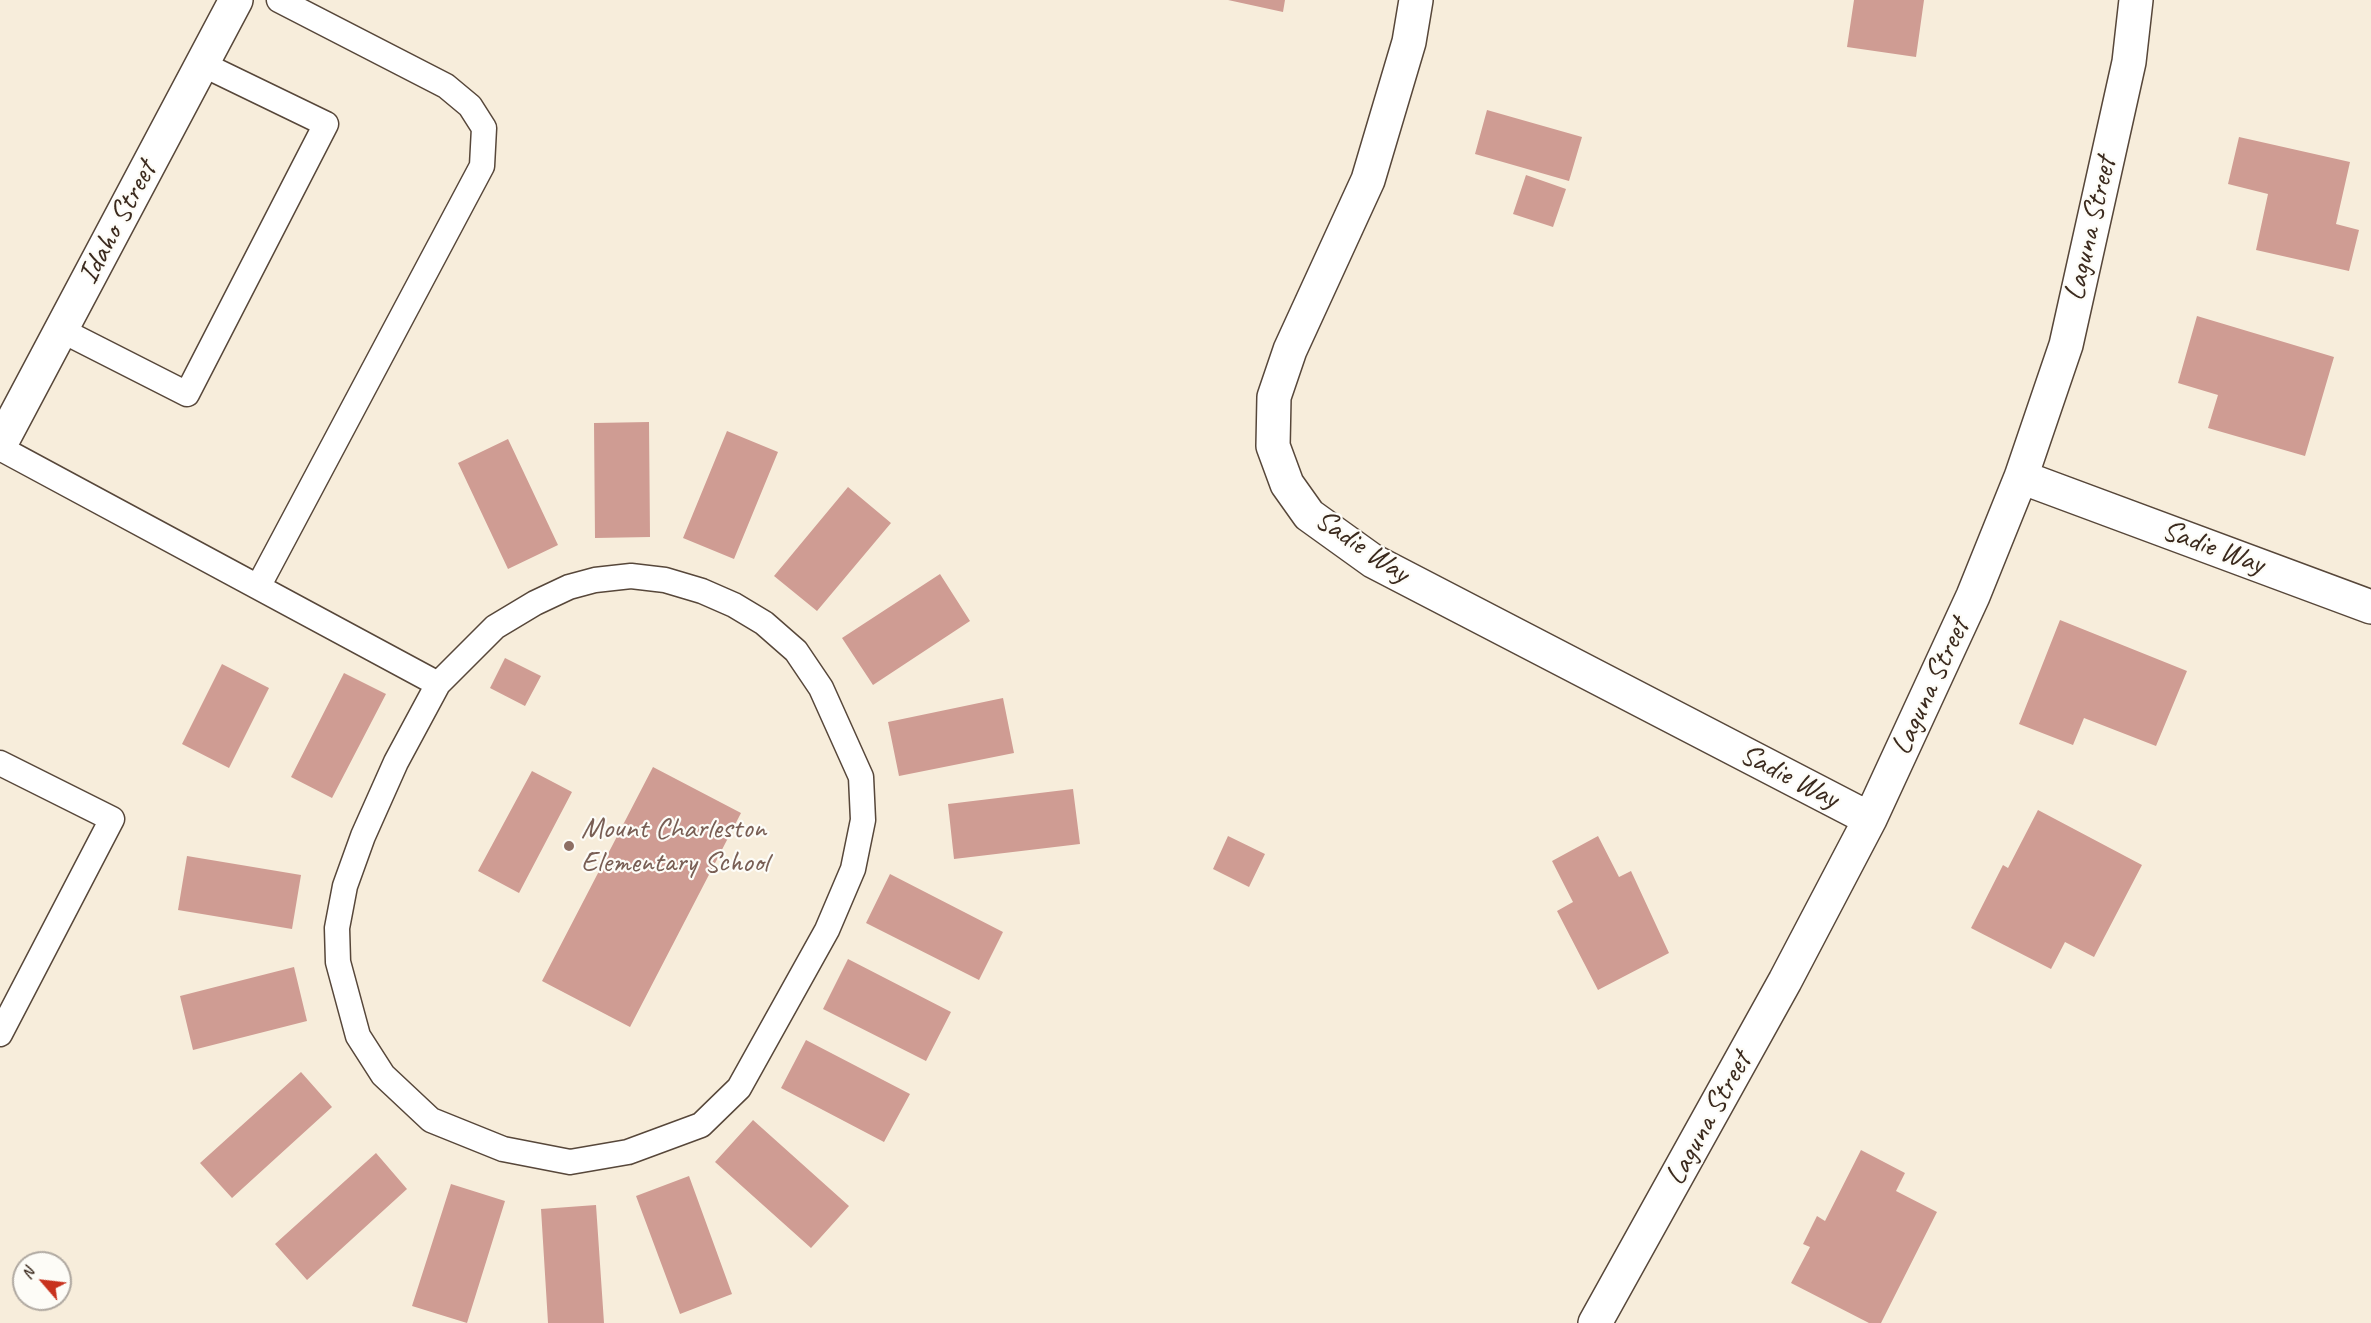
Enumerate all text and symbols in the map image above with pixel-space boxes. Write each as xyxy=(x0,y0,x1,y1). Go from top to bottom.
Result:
street label: Laguna Street xyxy=(2057,154,2125,304)
street label: Idaho Street xyxy=(71,156,165,290)
street label: Sadie Way xyxy=(1308,502,1416,592)
street label: Sadie Way xyxy=(2157,513,2269,583)
street label: Laguna Street xyxy=(1884,613,1978,761)
street label: Sadie Way xyxy=(1734,737,1844,817)
place label: Mount Charleston Elementary School xyxy=(581,811,768,882)
marker: Mount Charleston Elementary School xyxy=(562,839,576,853)
street label: Laguna Street xyxy=(1658,1046,1760,1192)
north arrow xyxy=(12,1251,72,1311)
text: N xyxy=(17,1264,39,1283)

